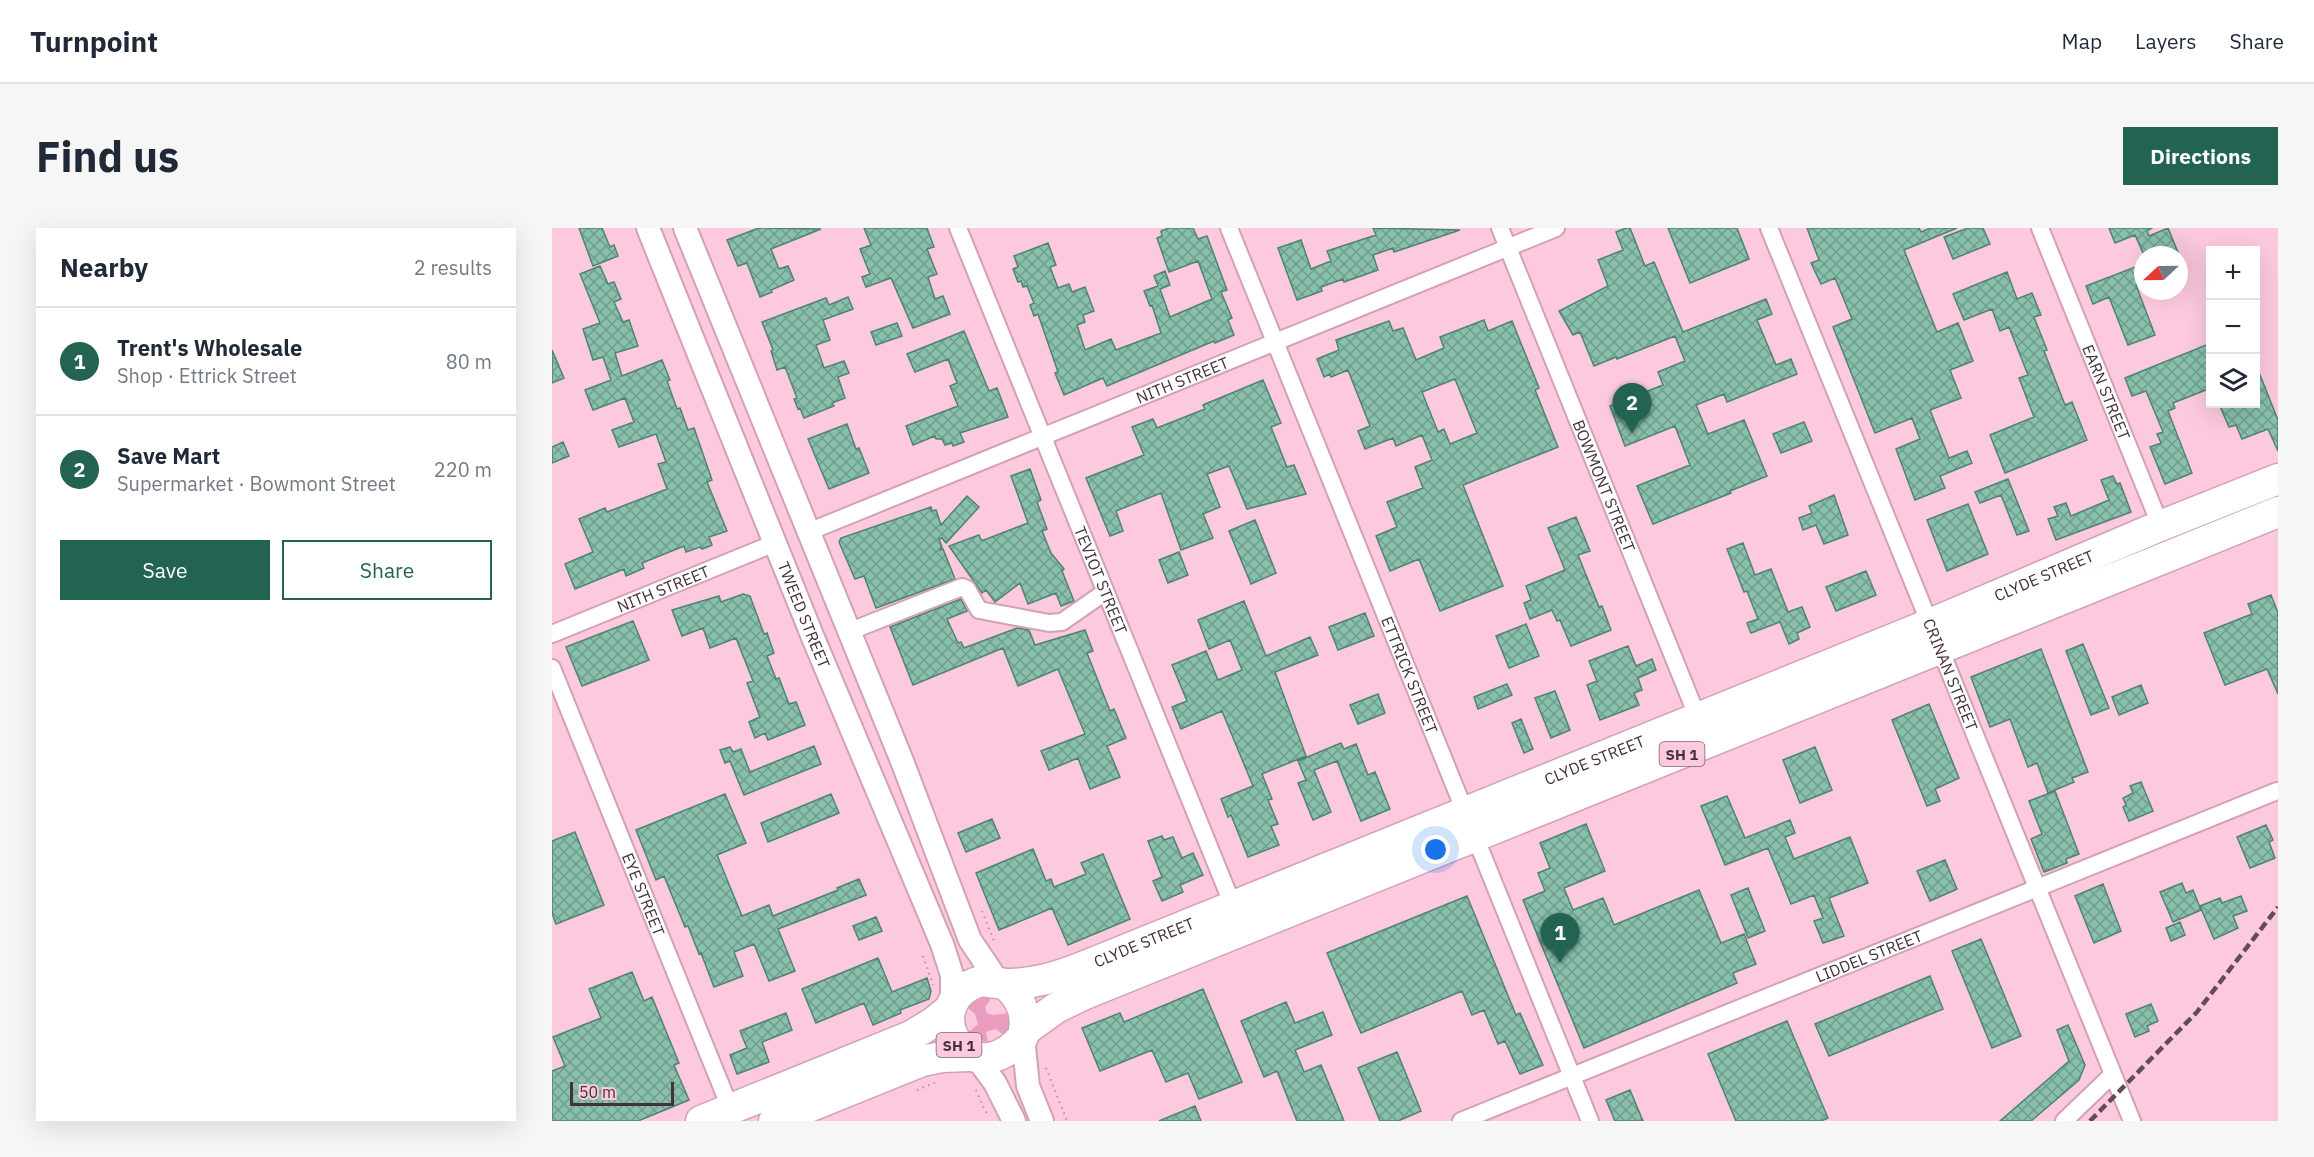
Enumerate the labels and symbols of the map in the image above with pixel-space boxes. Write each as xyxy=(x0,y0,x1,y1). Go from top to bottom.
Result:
north arrow xyxy=(2134,246,2188,300)
street label: EARN STREET xyxy=(2078,341,2135,443)
street label: NITH STREET xyxy=(1133,352,1232,408)
pin: 2 xyxy=(1612,384,1652,433)
street label: BOWMONT STREET xyxy=(1568,417,1640,555)
street label: TEVIOT STREET xyxy=(1070,523,1132,637)
street label: CLYDE STREET xyxy=(1991,545,2097,606)
street label: TWEED STREET xyxy=(773,559,835,671)
street label: NITH STREET xyxy=(614,561,712,616)
street label: ETTRICK STREET xyxy=(1377,613,1442,736)
street label: CRINAN STREET xyxy=(1919,615,1982,734)
street label: CLYDE STREET xyxy=(1541,731,1647,789)
road number: SH 1 xyxy=(1660,742,1704,766)
your location xyxy=(1421,835,1450,864)
street label: EYE STREET xyxy=(618,850,669,939)
street label: CLYDE STREET xyxy=(1091,913,1197,971)
pin: 1 xyxy=(1540,914,1580,963)
street label: LIDDEL STREET xyxy=(1813,926,1925,987)
road number: SH 1 xyxy=(936,1033,982,1057)
scale bar xyxy=(570,1079,674,1106)

